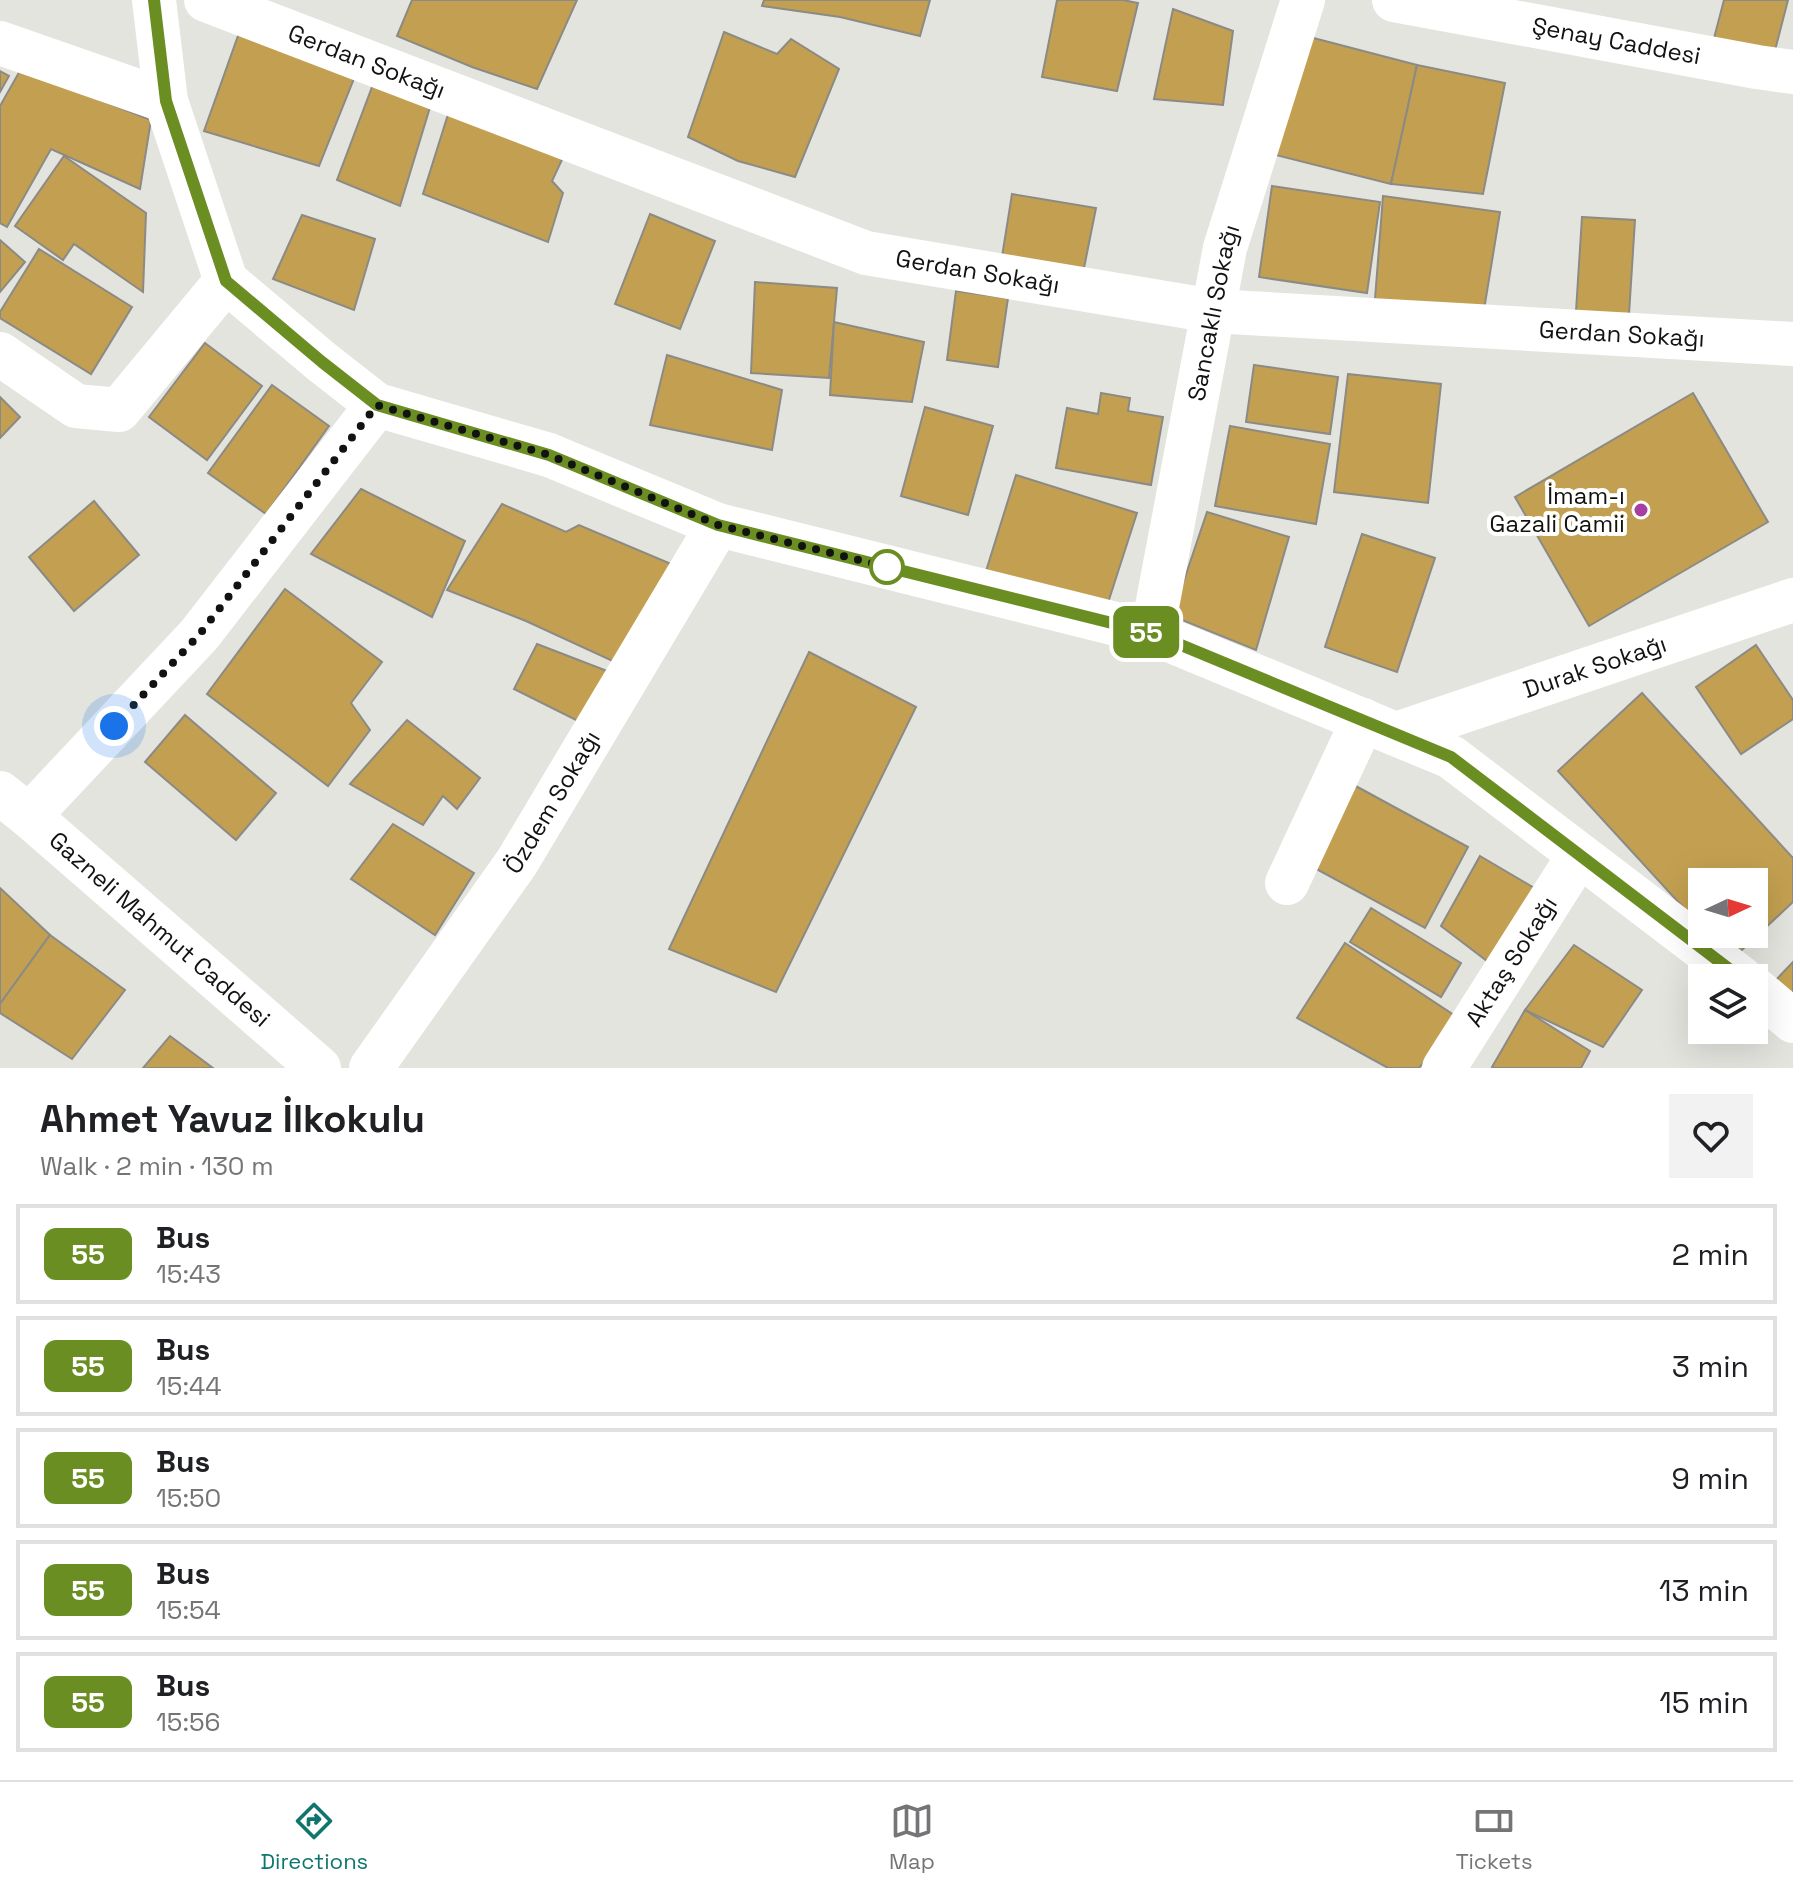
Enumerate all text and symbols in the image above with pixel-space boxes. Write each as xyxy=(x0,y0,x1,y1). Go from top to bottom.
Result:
street label: Şenay Caddesi xyxy=(1530,10,1703,71)
street label: Gerdan Sokağı xyxy=(284,17,450,105)
street label: Sancaklı Sokağı xyxy=(1180,221,1246,404)
street label: Gerdan Sokağı xyxy=(893,242,1062,300)
street label: Gerdan Sokağı xyxy=(1538,314,1705,354)
place label: İmam-ı Gazali Camii xyxy=(1490,480,1625,539)
marker: İmam-ı Gazali Camii xyxy=(1632,501,1650,519)
unlabelled marker xyxy=(870,550,904,584)
line badge: 55 xyxy=(1110,606,1182,658)
text: 55 xyxy=(1129,614,1163,650)
street label: Durak Sokağı xyxy=(1519,628,1670,705)
your location xyxy=(94,706,134,746)
street label: Özdem Sokağı xyxy=(497,725,607,880)
street label: Gazneli Mahmut Caddesi xyxy=(43,824,277,1034)
north arrow xyxy=(1688,868,1768,948)
map controls xyxy=(1688,868,1768,1044)
street label: Aktaş Sokağı xyxy=(1458,890,1564,1032)
button: layers xyxy=(1688,964,1768,1044)
button: heart xyxy=(1669,1094,1753,1178)
text: Ahmet Yavuz İlkokulu xyxy=(40,1095,425,1143)
text: Walk · 2 min · 130 m xyxy=(40,1149,274,1183)
text: Bus xyxy=(156,1218,210,1257)
text: 2 min xyxy=(1672,1235,1749,1274)
text: 55 xyxy=(71,1236,105,1272)
text: 15:43 xyxy=(156,1257,221,1291)
text: Bus xyxy=(156,1330,210,1369)
text: 3 min xyxy=(1672,1347,1749,1386)
text: 55 xyxy=(71,1348,105,1384)
text: 15:44 xyxy=(156,1369,222,1403)
text: Bus xyxy=(156,1442,210,1481)
text: 9 min xyxy=(1671,1459,1749,1498)
text: 55 xyxy=(71,1460,105,1496)
text: 15:50 xyxy=(156,1481,221,1515)
text: Bus xyxy=(156,1554,210,1593)
text: 13 min xyxy=(1659,1571,1749,1610)
text: 55 xyxy=(71,1572,105,1608)
text: 15:54 xyxy=(156,1593,221,1627)
text: Bus xyxy=(156,1666,210,1705)
text: 15 min xyxy=(1659,1683,1749,1722)
text: 55 xyxy=(71,1684,105,1720)
text: 15:56 xyxy=(156,1705,221,1739)
tab: Directions xyxy=(260,1799,368,1875)
tab: Map xyxy=(889,1799,935,1875)
tab: Tickets xyxy=(1456,1799,1533,1875)

